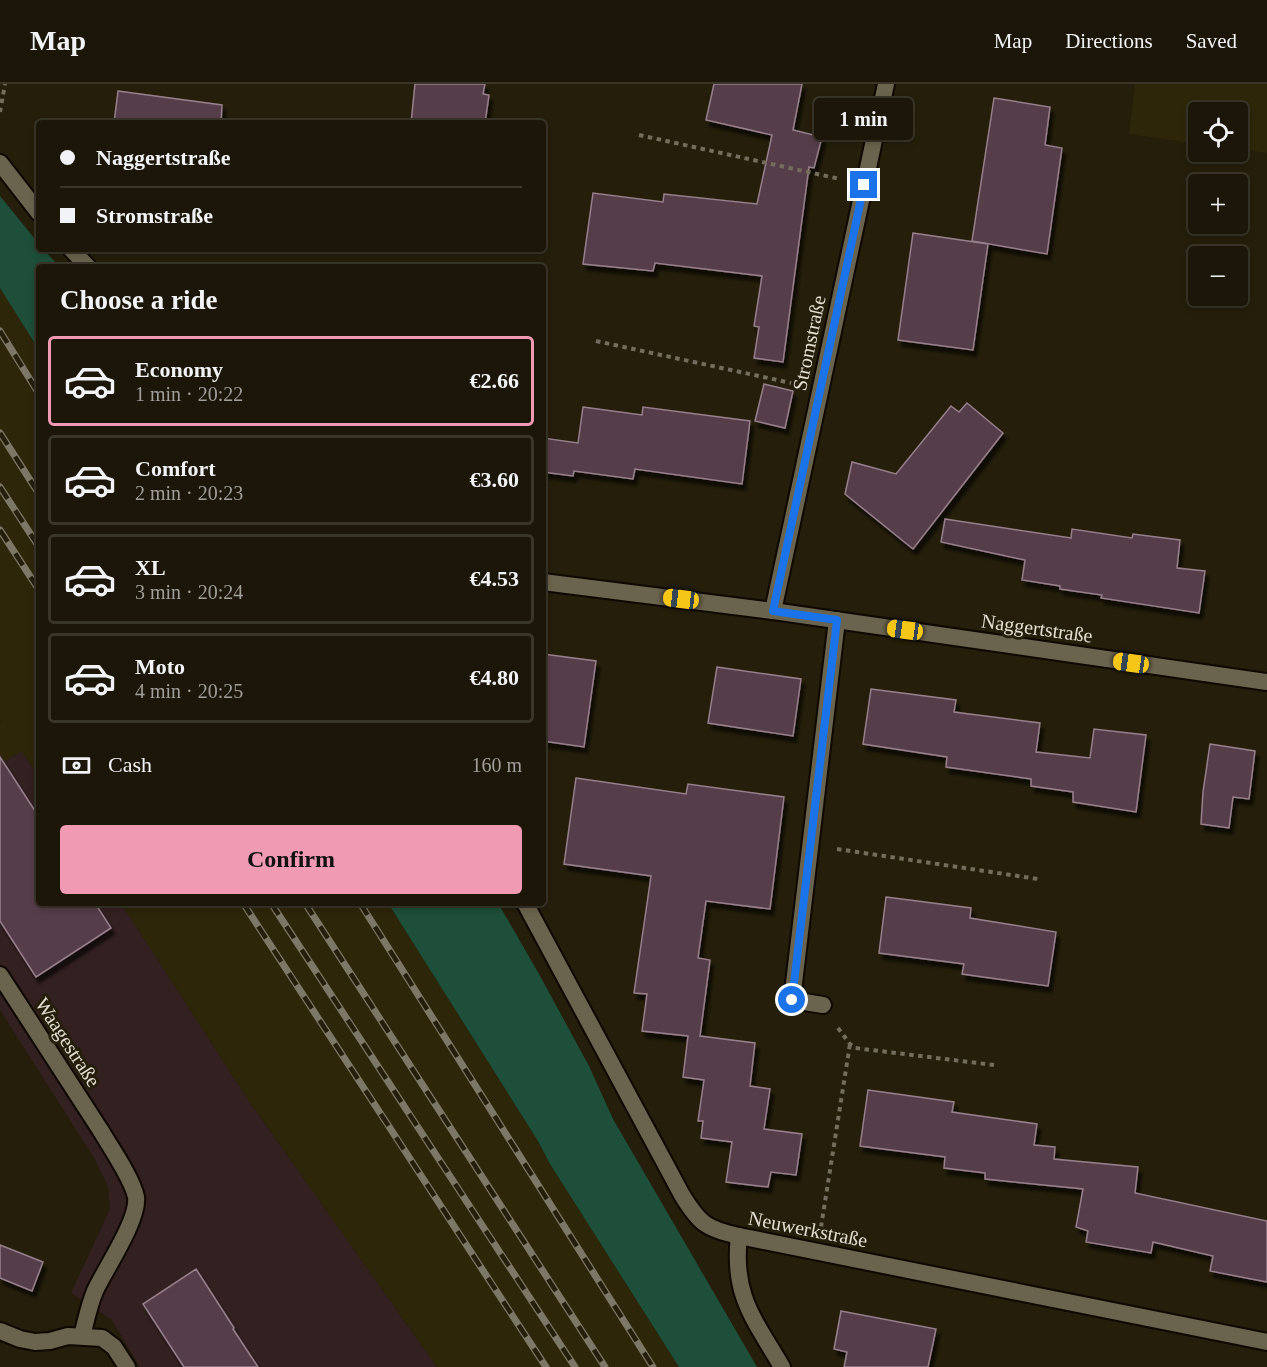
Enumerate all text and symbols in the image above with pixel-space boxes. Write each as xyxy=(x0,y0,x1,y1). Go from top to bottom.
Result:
text: Map xyxy=(30,25,86,56)
text: Map xyxy=(994,29,1032,53)
text: Directions xyxy=(1065,29,1153,53)
text: Saved xyxy=(1186,29,1237,53)
callout: 1 min xyxy=(814,98,914,140)
map controls xyxy=(1188,102,1248,306)
button: locate xyxy=(1188,102,1248,162)
text: 1 min xyxy=(839,108,888,130)
text: Naggertstraße xyxy=(96,145,230,170)
route end xyxy=(850,171,877,198)
button: + xyxy=(1188,174,1248,234)
text: Stromstraße xyxy=(96,203,213,228)
button: − xyxy=(1188,246,1248,306)
text: Choose a ride xyxy=(60,285,218,315)
street label: Stromstraße xyxy=(788,293,830,393)
icon: car xyxy=(63,354,117,408)
text: Economy xyxy=(135,357,223,382)
text: €2.66 xyxy=(470,368,519,393)
text: 1 min · 20:22 xyxy=(135,383,243,405)
icon: car xyxy=(63,453,117,507)
text: Comfort xyxy=(135,456,216,481)
text: €3.60 xyxy=(470,467,519,492)
text: 2 min · 20:23 xyxy=(135,482,243,504)
icon: car xyxy=(63,552,117,606)
text: XL xyxy=(135,555,166,580)
text: €4.53 xyxy=(470,566,519,591)
text: 3 min · 20:24 xyxy=(135,581,243,603)
car xyxy=(662,588,700,610)
street label: Naggertstraße xyxy=(980,609,1094,648)
car xyxy=(886,619,924,641)
icon: car xyxy=(63,651,117,705)
car xyxy=(1112,652,1150,674)
text: Moto xyxy=(135,654,185,679)
text: €4.80 xyxy=(470,665,519,690)
text: 4 min · 20:25 xyxy=(135,680,243,702)
icon: cash xyxy=(60,749,93,782)
text: Cash xyxy=(108,752,152,777)
text: 160 m xyxy=(471,754,522,776)
button: Confirm xyxy=(60,825,522,894)
route start xyxy=(778,986,805,1013)
street label: Waagestraße xyxy=(30,993,105,1091)
street label: Neuwerkstraße xyxy=(746,1207,870,1251)

